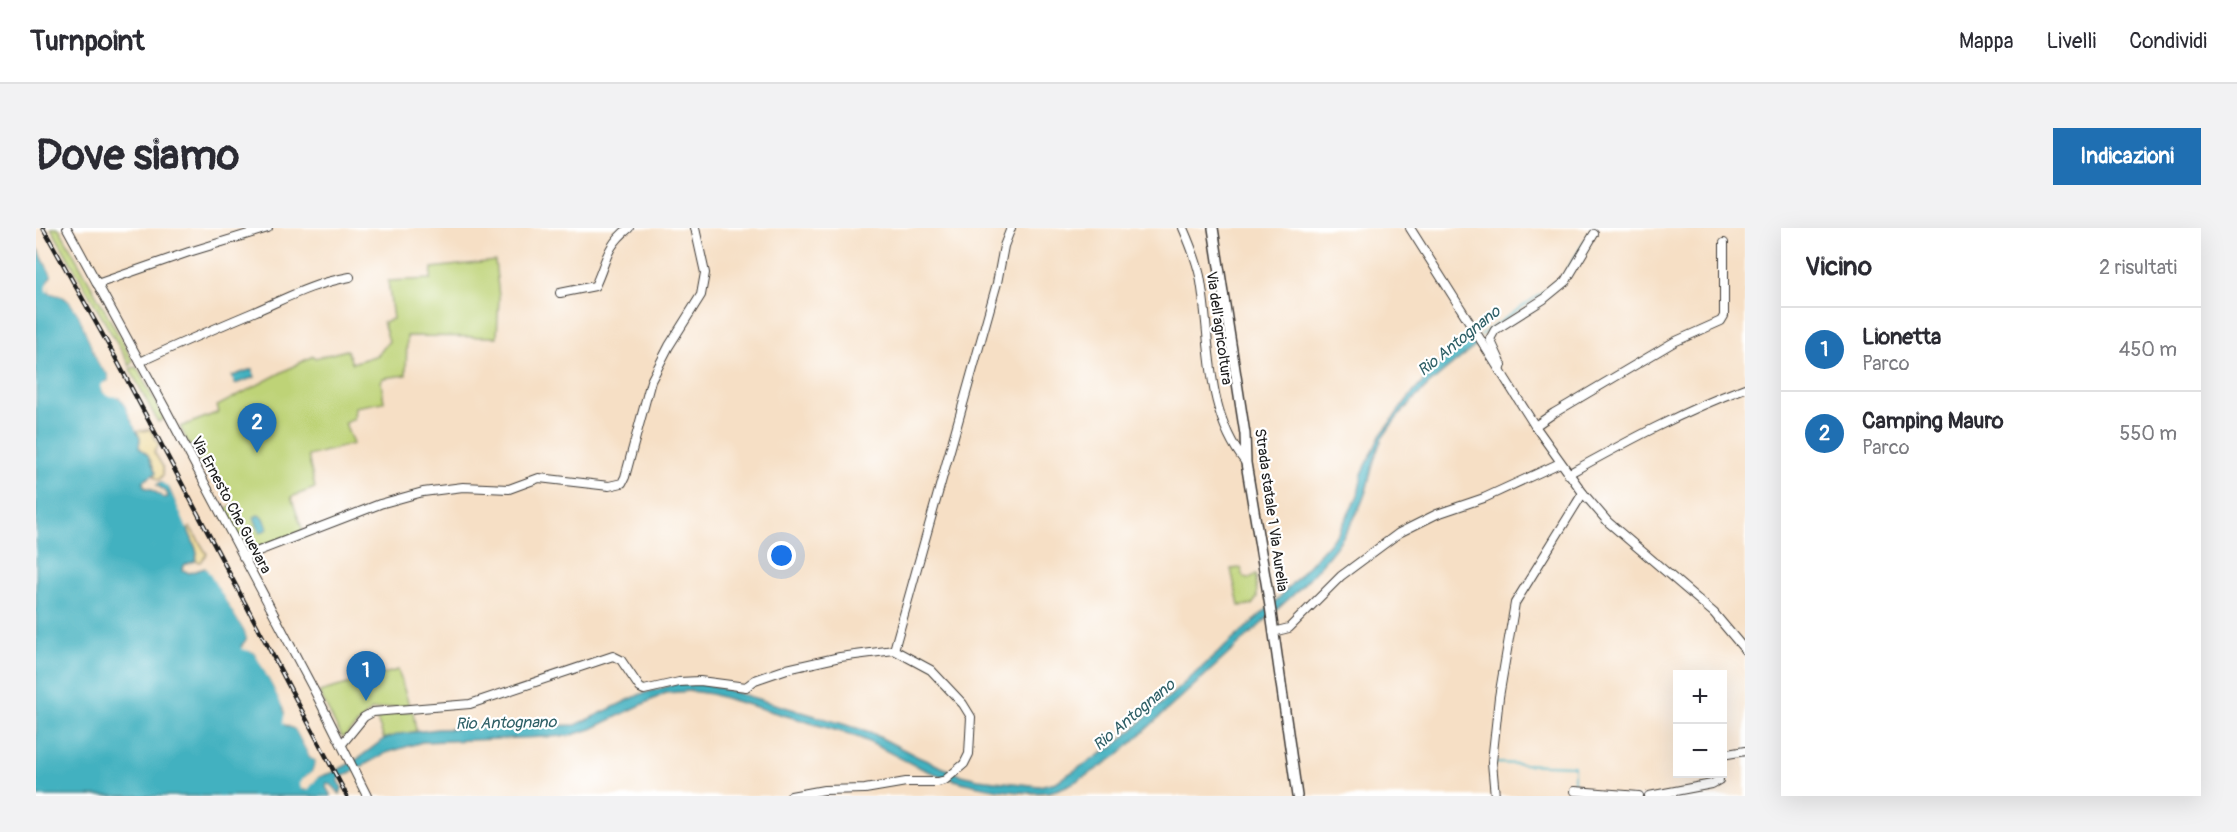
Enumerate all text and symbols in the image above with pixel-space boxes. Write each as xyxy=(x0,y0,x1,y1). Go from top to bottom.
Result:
text: Turnpoint xyxy=(30,24,144,59)
text: Mappa xyxy=(1959,28,2013,55)
text: Livelli xyxy=(2046,28,2096,55)
text: Condividi xyxy=(2129,28,2207,55)
button: Indicazioni xyxy=(2053,128,2201,185)
text: Dove siamo xyxy=(36,130,239,182)
text: Vicino xyxy=(1805,251,1872,283)
text: 2 risultati xyxy=(2099,255,2177,280)
street label: Via dell'agricoltura xyxy=(1202,270,1236,386)
water label: Rio Antognano xyxy=(1414,301,1505,380)
text: Lionetta xyxy=(1862,323,1941,351)
text: 1 xyxy=(1821,337,1828,362)
text: 450 m xyxy=(2119,337,2177,362)
text: Parco xyxy=(1862,351,1910,376)
pin: 2 xyxy=(238,404,276,453)
text: Camping Mauro xyxy=(1862,407,2004,435)
text: 2 xyxy=(1819,421,1830,446)
text: 550 m xyxy=(2120,421,2177,446)
street label: Strada statale 1 Via Aurelia xyxy=(1250,427,1292,593)
street label: Via Ernesto Che Guevara xyxy=(187,433,275,577)
text: Parco xyxy=(1862,435,1910,460)
your location xyxy=(767,541,796,570)
pin: 1 xyxy=(346,652,386,701)
map controls xyxy=(1673,670,1727,778)
button: + xyxy=(1673,670,1727,724)
water label: Rio Antognano xyxy=(1089,674,1180,755)
water label: Rio Antognano xyxy=(456,712,558,734)
button: − xyxy=(1673,724,1727,778)

